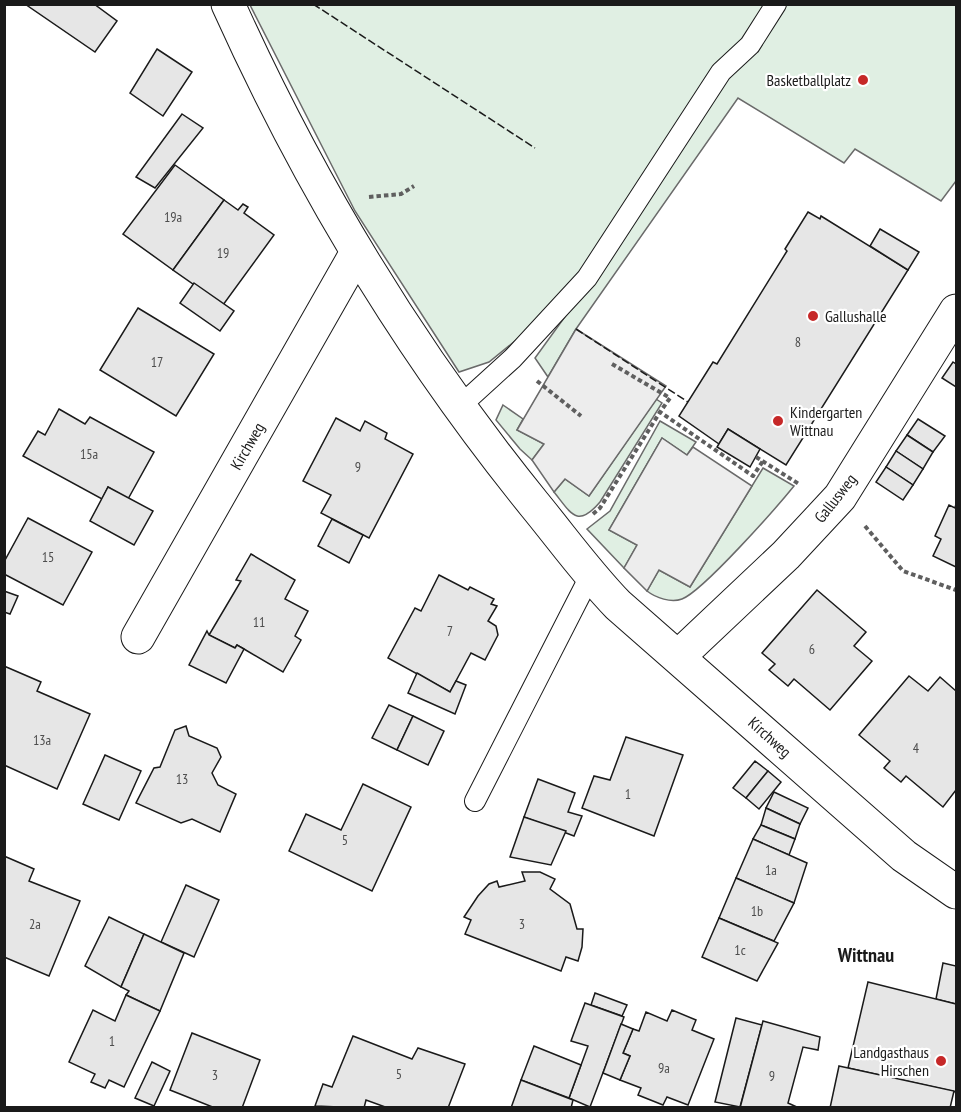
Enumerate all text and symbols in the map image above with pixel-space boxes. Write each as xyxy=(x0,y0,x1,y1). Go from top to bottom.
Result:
place label: Basketballplatz xyxy=(767,70,851,90)
marker: Basketballplatz xyxy=(856,73,870,87)
house number: 19a xyxy=(164,208,182,226)
house number: 19 xyxy=(217,244,229,262)
place label: Gallushalle xyxy=(825,306,887,326)
marker: Gallushalle xyxy=(806,309,820,323)
house number: 8 xyxy=(795,333,801,351)
house number: 17 xyxy=(151,353,163,371)
place label: Kindergarten Wittnau xyxy=(790,402,862,440)
marker: Kindergarten Wittnau xyxy=(771,414,785,428)
street label: Kirchweg xyxy=(226,419,268,473)
house number: 15a xyxy=(80,445,98,463)
house number: 9 xyxy=(355,458,361,476)
street label: Gallusweg xyxy=(810,469,860,527)
house number: 15 xyxy=(42,548,54,566)
house number: 11 xyxy=(253,613,265,631)
house number: 7 xyxy=(447,622,453,640)
house number: 6 xyxy=(809,640,815,658)
street label: Kirchweg xyxy=(744,712,796,762)
house number: 13a xyxy=(33,731,51,749)
house number: 4 xyxy=(913,739,920,757)
house number: 13 xyxy=(176,770,188,788)
house number: 1 xyxy=(625,785,631,803)
house number: 5 xyxy=(342,831,348,849)
house number: 1a xyxy=(765,861,777,879)
house number: 1b xyxy=(751,902,763,920)
house number: 2a xyxy=(29,915,41,933)
house number: 3 xyxy=(519,915,525,933)
house number: 1c xyxy=(734,941,746,959)
district label: Wittnau xyxy=(837,942,894,968)
house number: 1 xyxy=(109,1032,115,1050)
place label: Landgasthaus Hirschen xyxy=(853,1042,929,1080)
marker: Landgasthaus Hirschen xyxy=(934,1054,948,1068)
house number: 9a xyxy=(658,1059,670,1077)
house number: 5 xyxy=(396,1065,402,1083)
house number: 3 xyxy=(212,1066,218,1084)
house number: 9 xyxy=(769,1067,775,1085)

